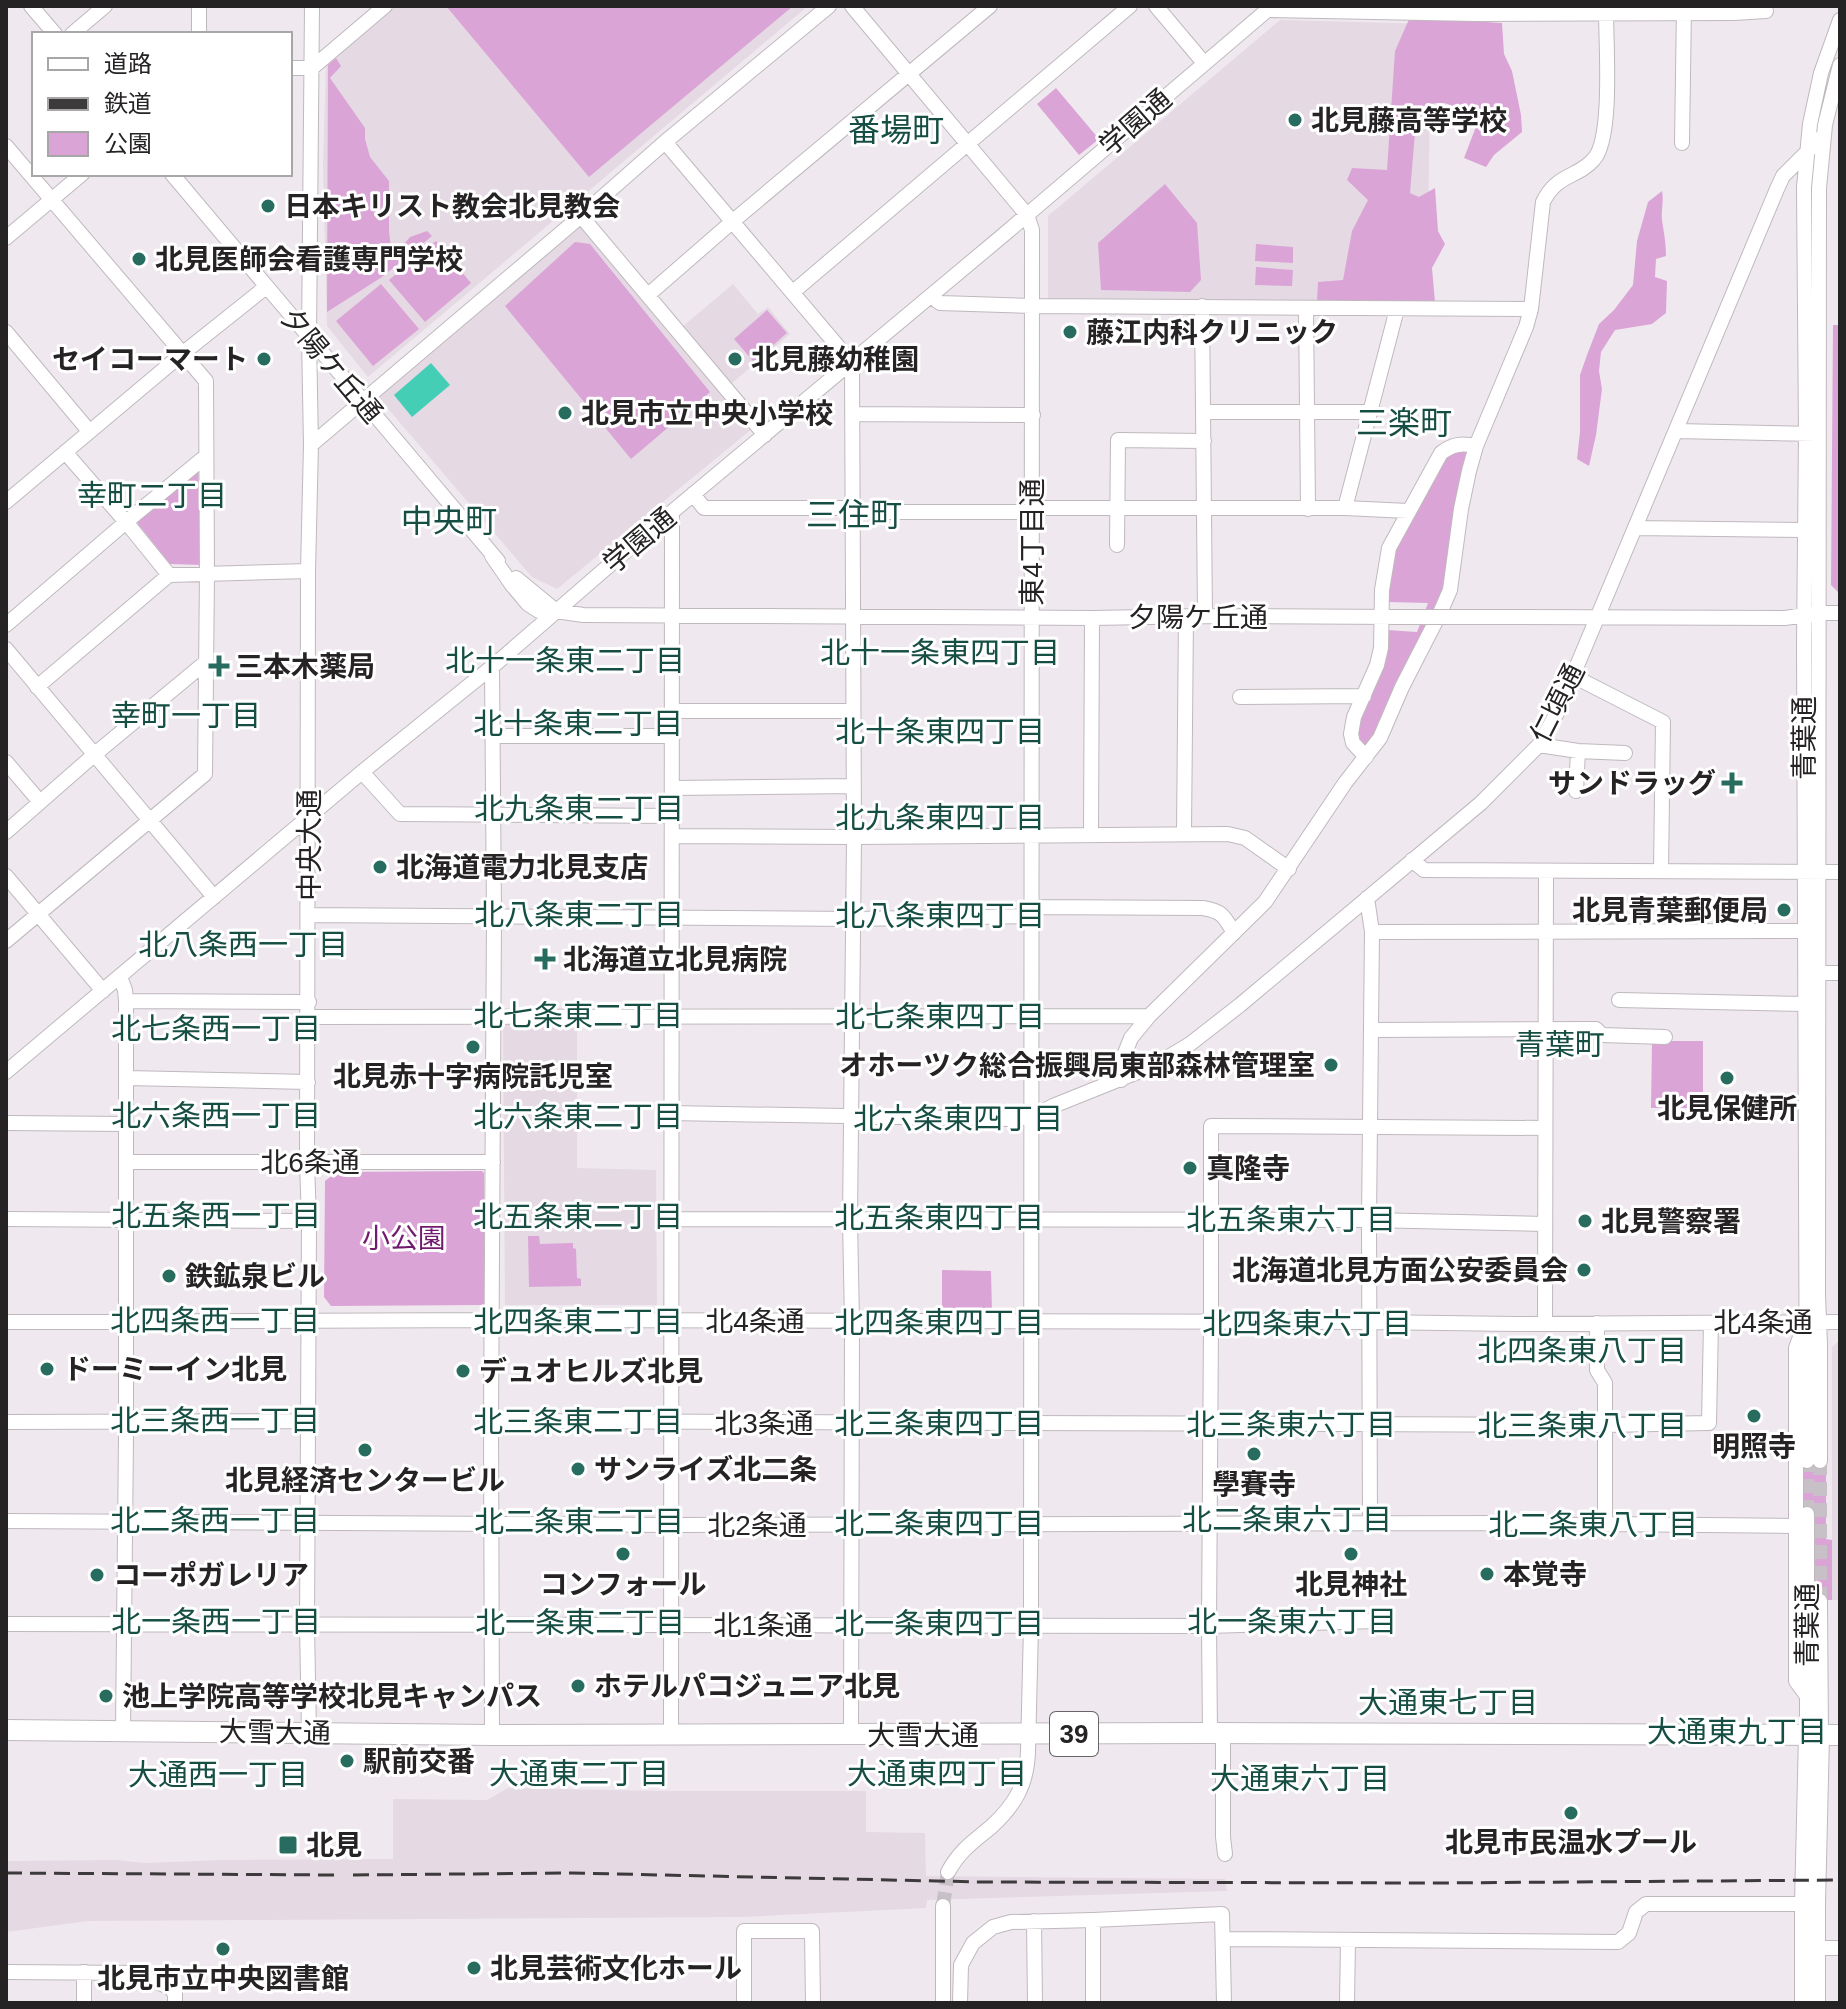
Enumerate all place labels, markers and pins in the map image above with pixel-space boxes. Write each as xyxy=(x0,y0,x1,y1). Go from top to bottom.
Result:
place label: 北見藤高等学校 xyxy=(1311,105,1507,136)
marker: 北見藤高等学校 xyxy=(1286,111,1304,129)
place label: 日本キリスト教会北見教会 xyxy=(284,191,620,222)
marker: 日本キリスト教会北見教会 xyxy=(259,197,277,215)
place label: 北見医師会看護専門学校 xyxy=(155,244,463,275)
marker: 北見医師会看護専門学校 xyxy=(130,250,148,268)
place label: 藤江内科クリニック xyxy=(1086,317,1338,348)
marker: 藤江内科クリニック xyxy=(1061,323,1079,341)
place label: セイコーマート xyxy=(52,344,248,375)
place label: 北見藤幼稚園 xyxy=(751,344,919,375)
marker: セイコーマート xyxy=(255,350,273,368)
marker: 北見藤幼稚園 xyxy=(726,350,744,368)
place label: 北見市立中央小学校 xyxy=(581,398,833,429)
marker: 北見市立中央小学校 xyxy=(556,404,574,422)
place label: 三本木薬局 xyxy=(235,651,375,682)
marker: 三本木薬局 xyxy=(210,657,228,675)
place label: サンドラッグ xyxy=(1548,768,1716,799)
marker: サンドラッグ xyxy=(1723,774,1741,792)
place label: 北海道電力北見支店 xyxy=(396,852,648,883)
marker: 北海道電力北見支店 xyxy=(371,858,389,876)
place label: 北見青葉郵便局 xyxy=(1572,895,1768,926)
marker: 北見青葉郵便局 xyxy=(1775,901,1793,919)
place label: 北海道立北見病院 xyxy=(563,944,787,975)
marker: 北海道立北見病院 xyxy=(534,948,556,970)
marker: 北見赤十字病院託児室 xyxy=(464,1038,482,1056)
place label: オホーツク総合振興局東部森林管理室 xyxy=(840,1050,1315,1081)
marker: オホーツク総合振興局東部森林管理室 xyxy=(1322,1056,1340,1074)
place label: 北見赤十字病院託児室 xyxy=(333,1061,613,1092)
marker: 北見保健所 xyxy=(1718,1069,1736,1087)
place label: 北見保健所 xyxy=(1657,1093,1797,1124)
place label: 真隆寺 xyxy=(1206,1153,1290,1184)
marker: 真隆寺 xyxy=(1181,1159,1199,1177)
place label: 北見警察署 xyxy=(1601,1206,1741,1237)
marker: 北見警察署 xyxy=(1576,1212,1594,1230)
place label: 北海道北見方面公安委員会 xyxy=(1232,1255,1568,1286)
place label: 鉄鉱泉ビル xyxy=(185,1261,325,1292)
marker: 北海道北見方面公安委員会 xyxy=(1575,1261,1593,1279)
marker: 鉄鉱泉ビル xyxy=(160,1267,178,1285)
place label: ドーミーイン北見 xyxy=(63,1354,287,1385)
place label: デュオヒルズ北見 xyxy=(479,1356,703,1387)
marker: ドーミーイン北見 xyxy=(38,1360,56,1378)
marker: デュオヒルズ北見 xyxy=(454,1362,472,1380)
marker: 明照寺 xyxy=(1745,1407,1763,1425)
place label: 明照寺 xyxy=(1712,1431,1796,1462)
marker: 北見経済センタービル xyxy=(356,1441,374,1459)
marker: 學賽寺 xyxy=(1245,1445,1263,1463)
place label: サンライズ北二条 xyxy=(594,1454,817,1485)
marker: サンライズ北二条 xyxy=(569,1460,587,1478)
place label: 北見経済センタービル xyxy=(225,1465,505,1496)
place label: 學賽寺 xyxy=(1212,1469,1296,1500)
marker: コンフォール xyxy=(614,1545,632,1563)
marker: 北見神社 xyxy=(1342,1545,1360,1563)
place label: 本覚寺 xyxy=(1503,1559,1587,1590)
place label: コーポガレリア xyxy=(113,1560,309,1591)
marker: 本覚寺 xyxy=(1478,1565,1496,1583)
marker: コーポガレリア xyxy=(88,1566,106,1584)
place label: コンフォール xyxy=(539,1569,707,1600)
place label: 北見神社 xyxy=(1295,1569,1407,1600)
place label: ホテルパコジュニア北見 xyxy=(594,1671,900,1702)
marker: ホテルパコジュニア北見 xyxy=(569,1677,587,1695)
place label: 池上学院高等学校北見キャンパス xyxy=(122,1681,542,1712)
marker: 池上学院高等学校北見キャンパス xyxy=(97,1687,115,1705)
place label: 駅前交番 xyxy=(363,1746,475,1777)
marker: 駅前交番 xyxy=(338,1752,356,1770)
marker: 北見市民温水プール xyxy=(1562,1804,1580,1822)
place label: 北見市民温水プール xyxy=(1445,1827,1697,1858)
place label: 北見 xyxy=(306,1830,362,1861)
marker: 北見 xyxy=(277,1834,299,1856)
marker: 北見市立中央図書館 xyxy=(214,1940,232,1958)
place label: 北見芸術文化ホール xyxy=(490,1953,742,1984)
marker: 北見芸術文化ホール xyxy=(465,1959,483,1977)
place label: 北見市立中央図書館 xyxy=(97,1963,349,1994)

